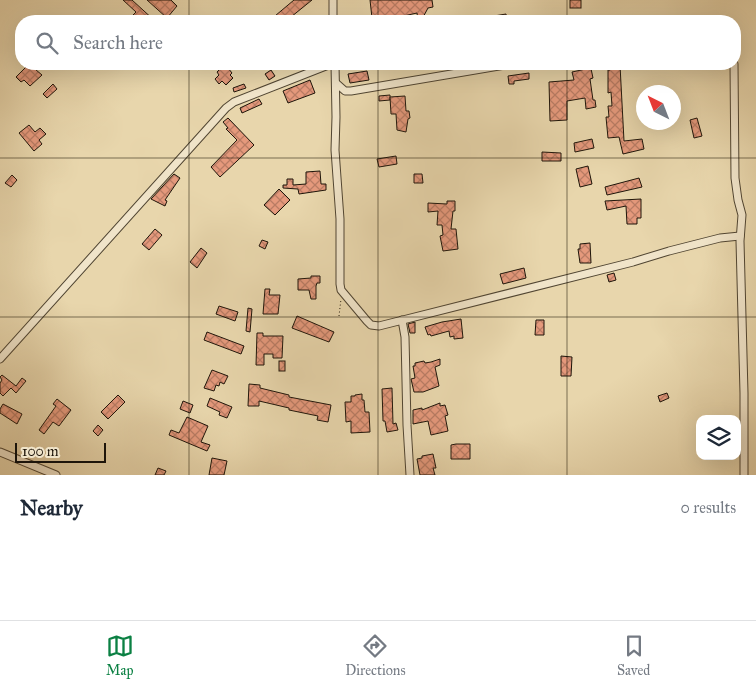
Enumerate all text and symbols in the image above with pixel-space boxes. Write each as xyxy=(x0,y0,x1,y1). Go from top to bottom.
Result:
search box xyxy=(15,15,741,70)
icon: search xyxy=(33,29,61,57)
text: Search here xyxy=(73,31,163,54)
north arrow xyxy=(636,85,681,130)
map controls xyxy=(696,415,741,460)
button: layers xyxy=(696,415,741,460)
scale bar xyxy=(15,440,106,463)
text: 100 m xyxy=(22,443,59,460)
text: Nearby xyxy=(20,495,83,521)
text: 0 results xyxy=(681,498,736,517)
tab: Map xyxy=(106,632,134,679)
tab: Directions xyxy=(345,632,406,679)
tab: Saved xyxy=(617,632,650,679)

